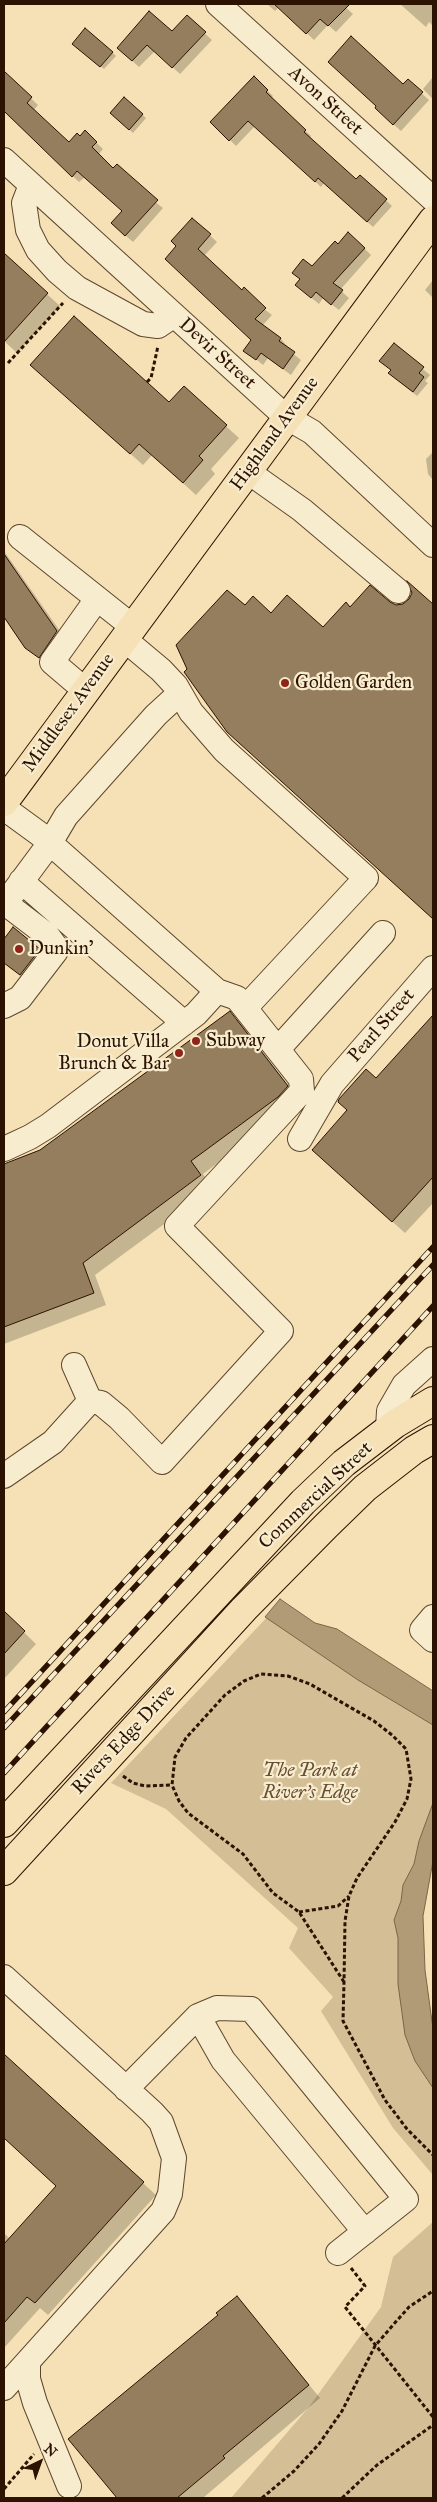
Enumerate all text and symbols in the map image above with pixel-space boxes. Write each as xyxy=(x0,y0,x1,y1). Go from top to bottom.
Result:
street label: Avon Street xyxy=(283,62,367,140)
street label: Devir Street xyxy=(174,314,260,394)
street label: Highland Avenue xyxy=(226,373,324,495)
street label: Middlesex Avenue xyxy=(18,649,120,777)
place label: Golden Garden xyxy=(295,672,412,694)
marker: Golden Garden xyxy=(279,677,291,689)
place label: Dunkin' xyxy=(29,938,93,960)
marker: Dunkin' xyxy=(13,943,25,955)
street label: Pearl Street xyxy=(344,985,420,1067)
place label: Subway xyxy=(206,1030,265,1052)
place label: Donut Villa Brunch & Bar xyxy=(58,1031,169,1075)
marker: Subway xyxy=(190,1035,202,1047)
marker: Donut Villa Brunch & Bar xyxy=(173,1047,185,1059)
street label: Commercial Street xyxy=(254,1437,378,1555)
street label: Rivers Edge Drive xyxy=(67,1681,181,1799)
park label: The Park at River's Edge xyxy=(262,1760,358,1804)
north arrow xyxy=(15,2437,65,2487)
text: N xyxy=(40,2440,60,2461)

